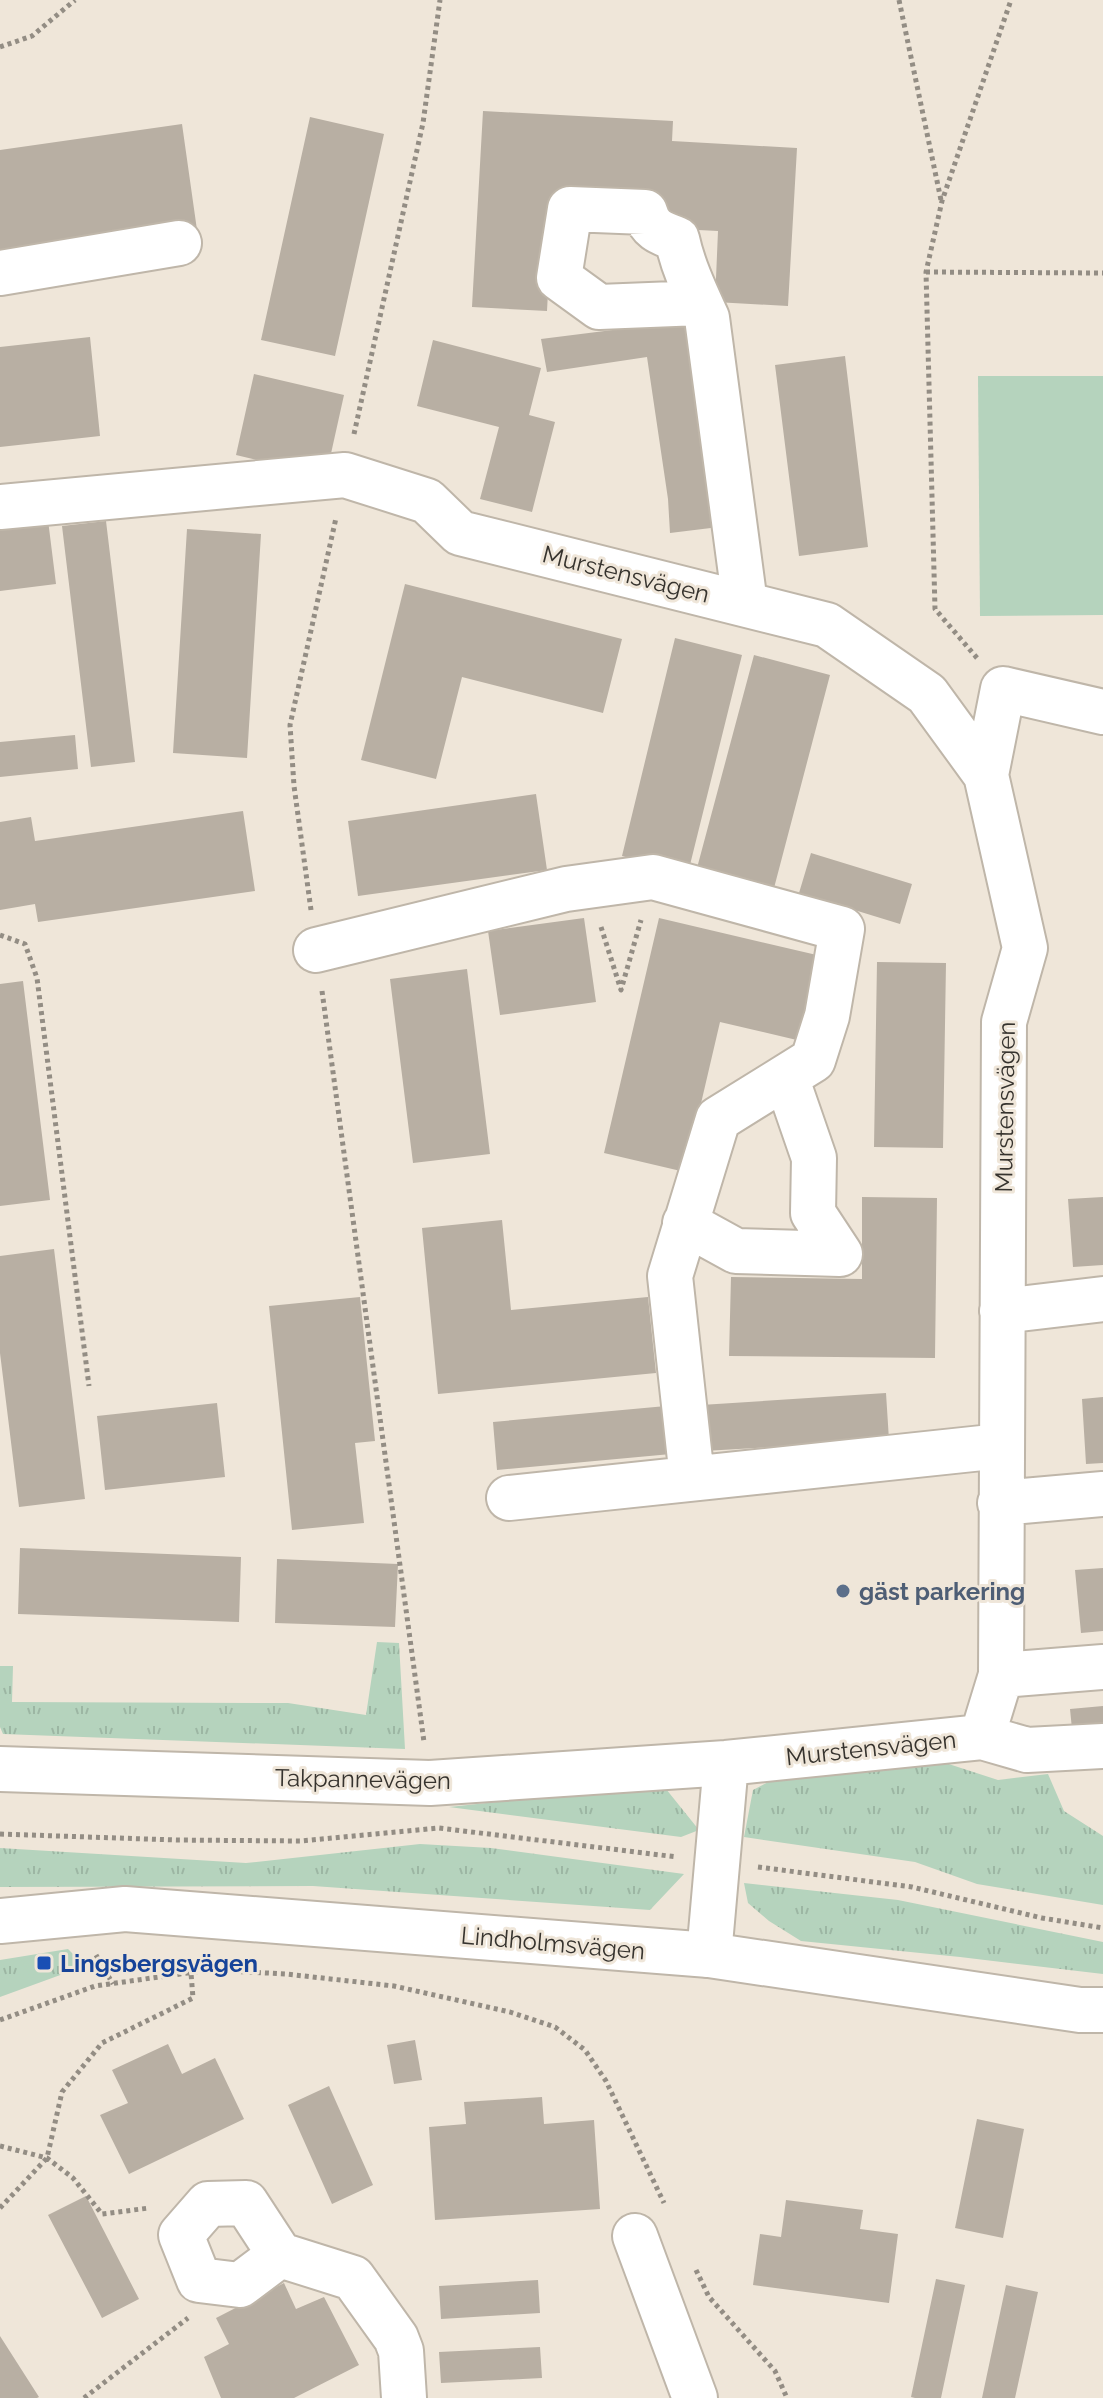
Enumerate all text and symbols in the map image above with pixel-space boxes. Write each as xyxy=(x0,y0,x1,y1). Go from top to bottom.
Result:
street label: Murstensvägen xyxy=(540,539,712,609)
street label: Murstensvägen xyxy=(989,1021,1021,1193)
place label: gäst parkering xyxy=(859,1577,1025,1606)
marker: gäst parkering xyxy=(834,1582,852,1600)
street label: Murstensvägen xyxy=(784,1725,958,1771)
street label: Takpannevägen xyxy=(275,1763,451,1795)
street label: Lindholmsvägen xyxy=(460,1921,646,1965)
place label: Lingsbergsvägen xyxy=(60,1949,258,1978)
marker: Lingsbergsvägen xyxy=(35,1954,53,1972)

